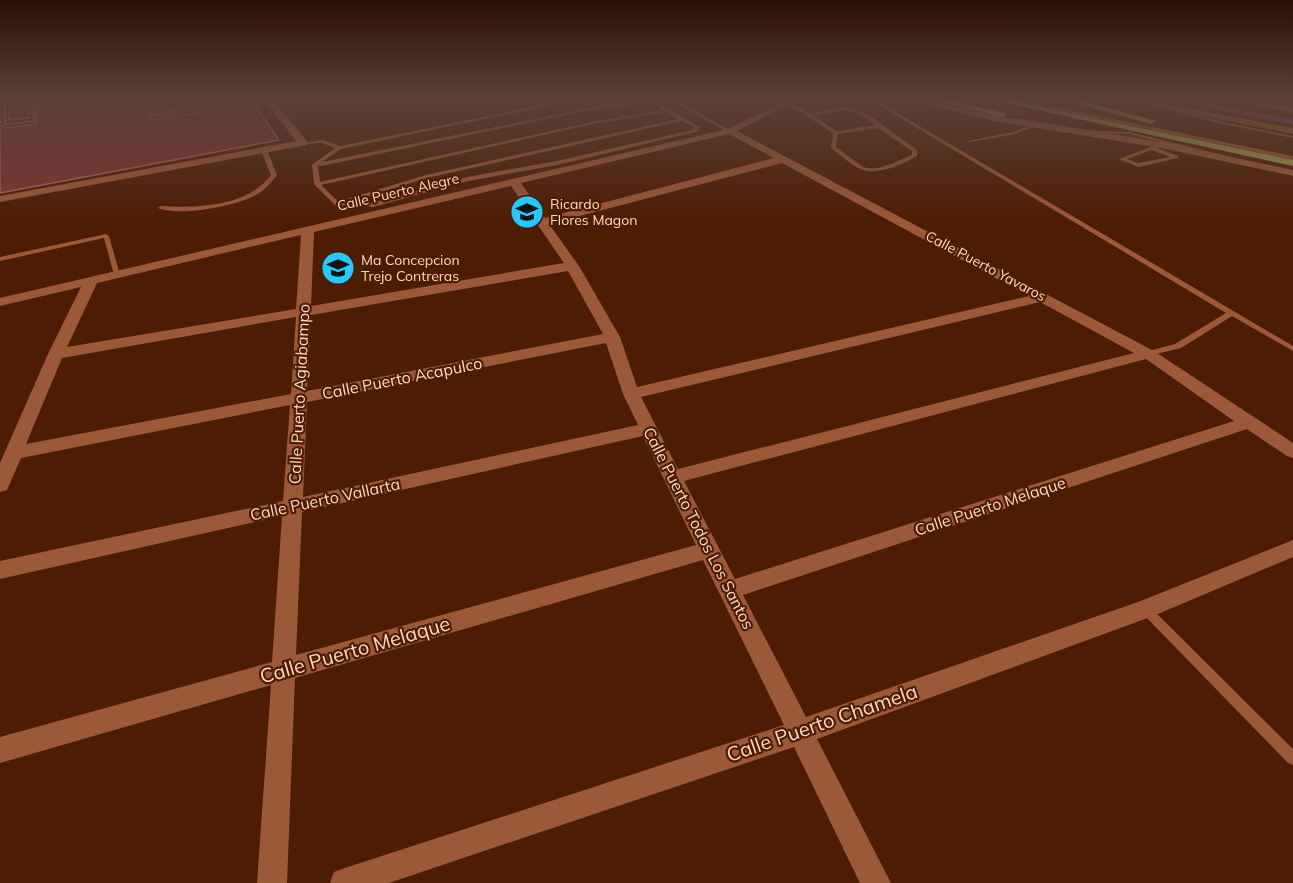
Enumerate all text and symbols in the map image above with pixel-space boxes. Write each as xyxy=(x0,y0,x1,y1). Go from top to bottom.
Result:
street label: Calle Puerto Alegre xyxy=(335,169,461,215)
school or university icon: Ricardo Flores Magon xyxy=(509,194,545,230)
place label: Ricardo Flores Magon xyxy=(550,195,637,229)
street label: Calle Puerto Yavaros xyxy=(923,227,1049,305)
school or university icon: Ma Concepcion Trejo Contreras xyxy=(320,250,356,286)
place label: Ma Concepcion Trejo Contreras xyxy=(361,251,460,285)
street label: Calle Puerto Agiabampo xyxy=(284,303,314,485)
street label: Calle Puerto Acapulco xyxy=(320,353,484,403)
street label: Calle Puerto Todos Los Santos xyxy=(639,424,759,632)
street label: Calle Puerto Melaque xyxy=(912,472,1068,540)
street label: Calle Puerto Vallarta xyxy=(248,473,402,525)
street label: Calle Puerto Melaque xyxy=(257,610,453,689)
street label: Calle Puerto Chamela xyxy=(723,678,921,767)

